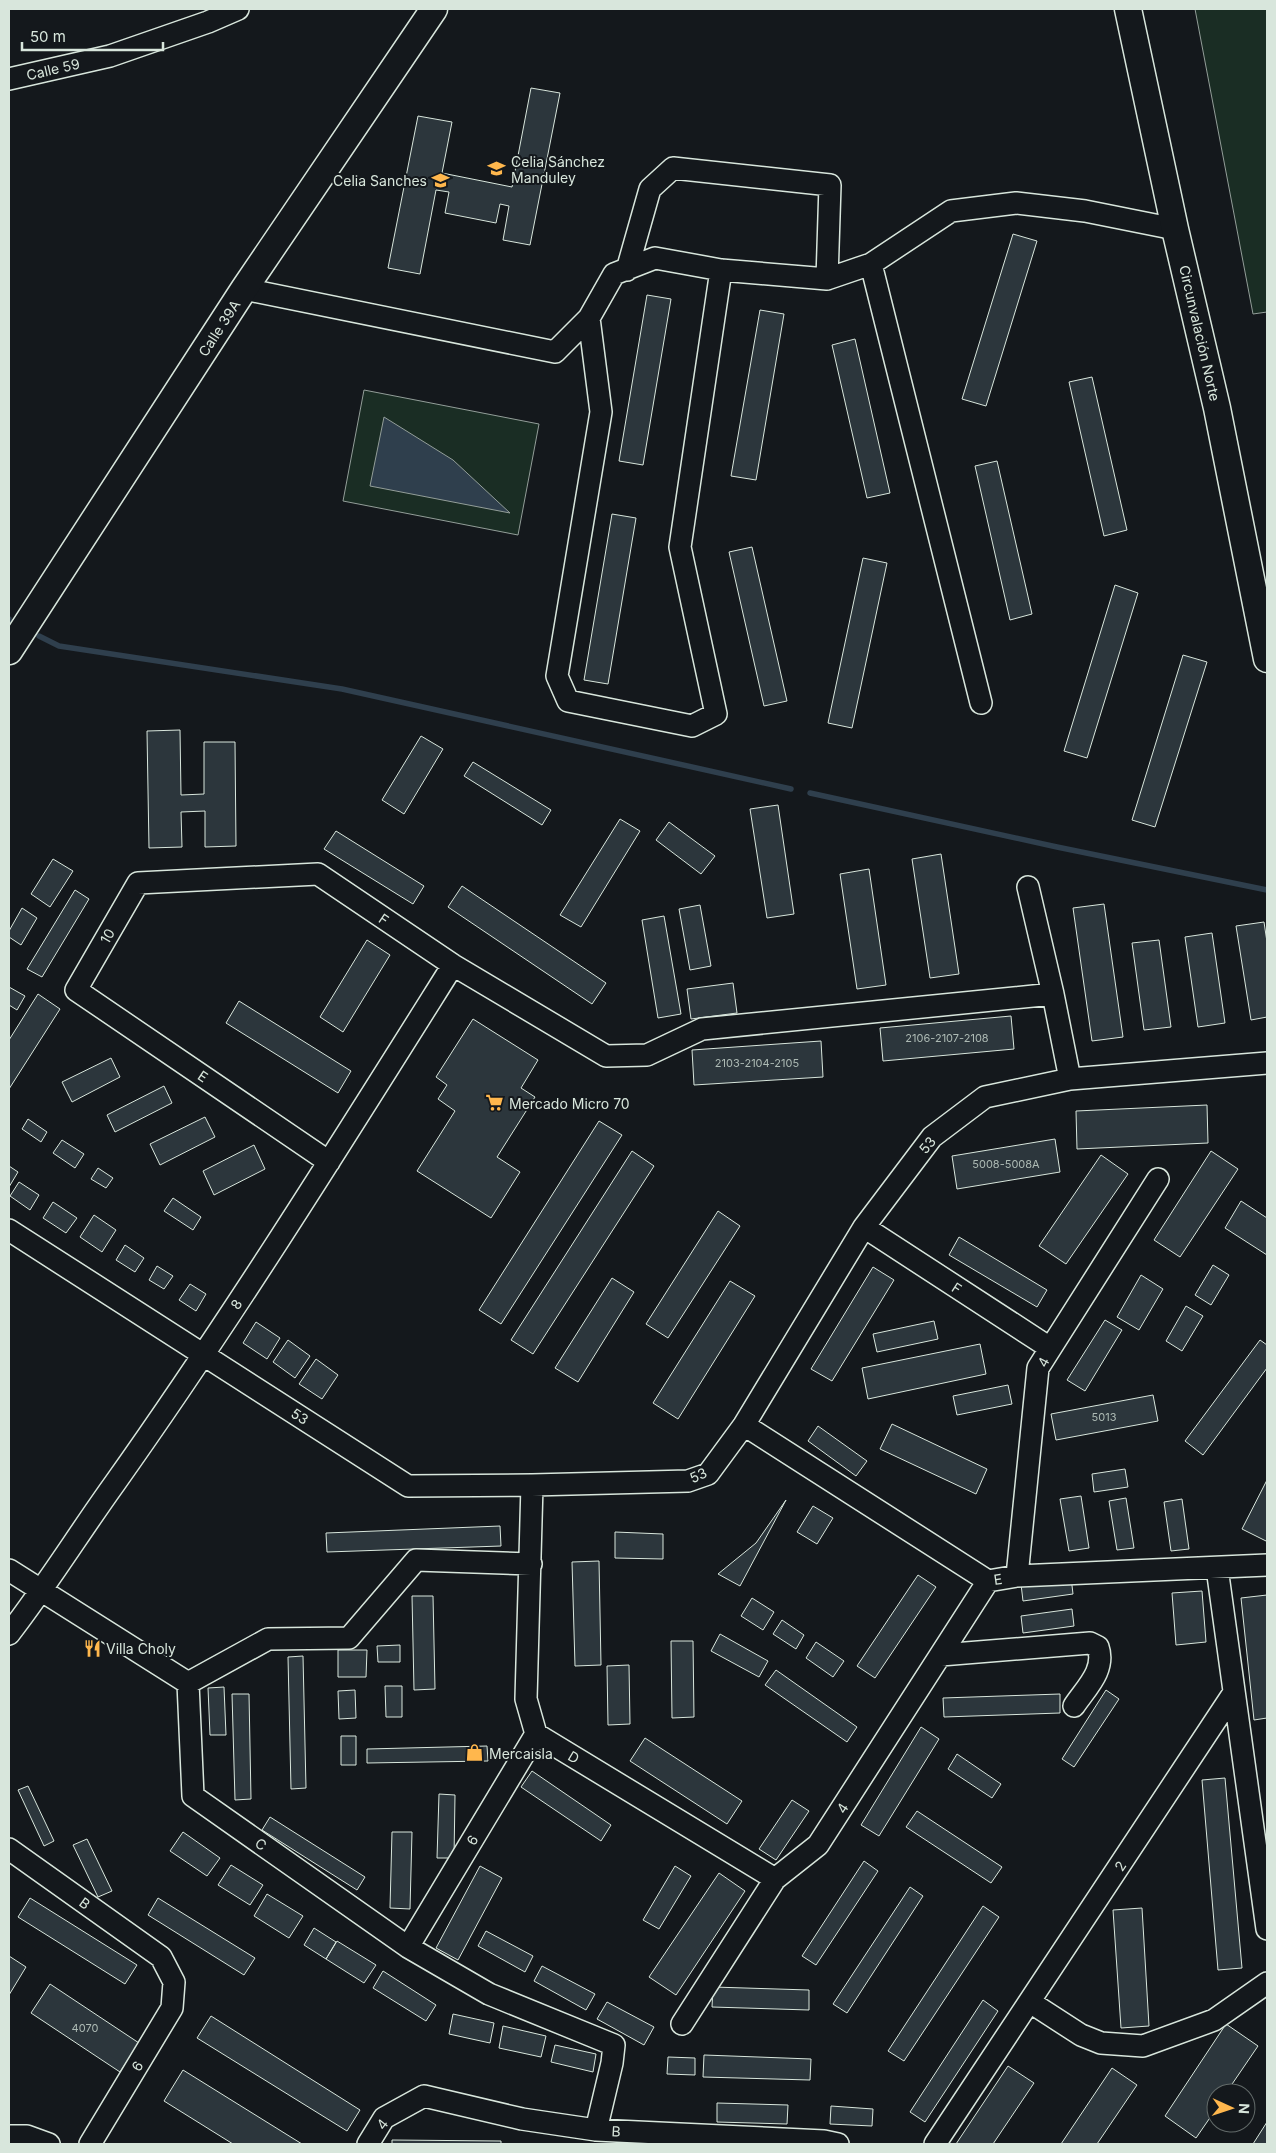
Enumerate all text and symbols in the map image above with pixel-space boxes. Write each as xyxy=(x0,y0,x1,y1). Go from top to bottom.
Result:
scale bar xyxy=(22,20,164,52)
text: 50 m xyxy=(30,27,66,46)
street label: Calle 59 xyxy=(25,55,81,83)
place label: Celia Sánchez Manduley xyxy=(511,153,605,186)
school or university icon: Celia Sánchez Manduley xyxy=(487,159,507,179)
school or university icon: Celia Sanches xyxy=(431,170,451,190)
place label: Celia Sanches xyxy=(333,172,427,189)
street label: Circunvalación Norte xyxy=(1176,263,1224,403)
street label: Calle 39A xyxy=(194,296,244,359)
street label: F xyxy=(376,910,392,928)
street label: 10 xyxy=(96,925,118,947)
house number: 2106-2107-2108 xyxy=(905,1031,989,1045)
house number: 2103-2104-2105 xyxy=(715,1056,799,1070)
street label: E xyxy=(195,1067,211,1085)
supermarket icon: Mercado Micro 70 xyxy=(485,1093,505,1113)
place label: Mercado Micro 70 xyxy=(509,1095,630,1112)
street label: 53 xyxy=(915,1133,939,1157)
house number: 5008-5008A xyxy=(972,1157,1040,1171)
street label: F xyxy=(949,1279,965,1297)
street label: 8 xyxy=(227,1296,245,1312)
street label: 4 xyxy=(1033,1354,1053,1370)
street label: 53 xyxy=(288,1404,312,1428)
house number: 5013 xyxy=(1092,1410,1117,1424)
street label: 53 xyxy=(687,1464,709,1486)
street label: E xyxy=(993,1570,1003,1588)
restaurant icon: Villa Choly xyxy=(82,1638,102,1658)
place label: Villa Choly xyxy=(106,1640,176,1657)
shop icon: Mercaisla xyxy=(465,1743,485,1763)
place label: Mercaisla xyxy=(489,1745,553,1762)
street label: D xyxy=(565,1747,583,1767)
street label: 4 xyxy=(832,1800,852,1816)
street label: 6 xyxy=(462,1832,482,1848)
street label: C xyxy=(252,1834,270,1854)
street label: 2 xyxy=(1111,1858,1129,1874)
street label: B xyxy=(76,1893,94,1913)
house number: 4070 xyxy=(72,2021,98,2035)
street label: 6 xyxy=(127,2058,147,2074)
north arrow xyxy=(1206,2083,1256,2133)
text: N xyxy=(1236,2103,1253,2114)
street label: 4 xyxy=(373,2115,391,2133)
street label: B xyxy=(611,2122,621,2140)

